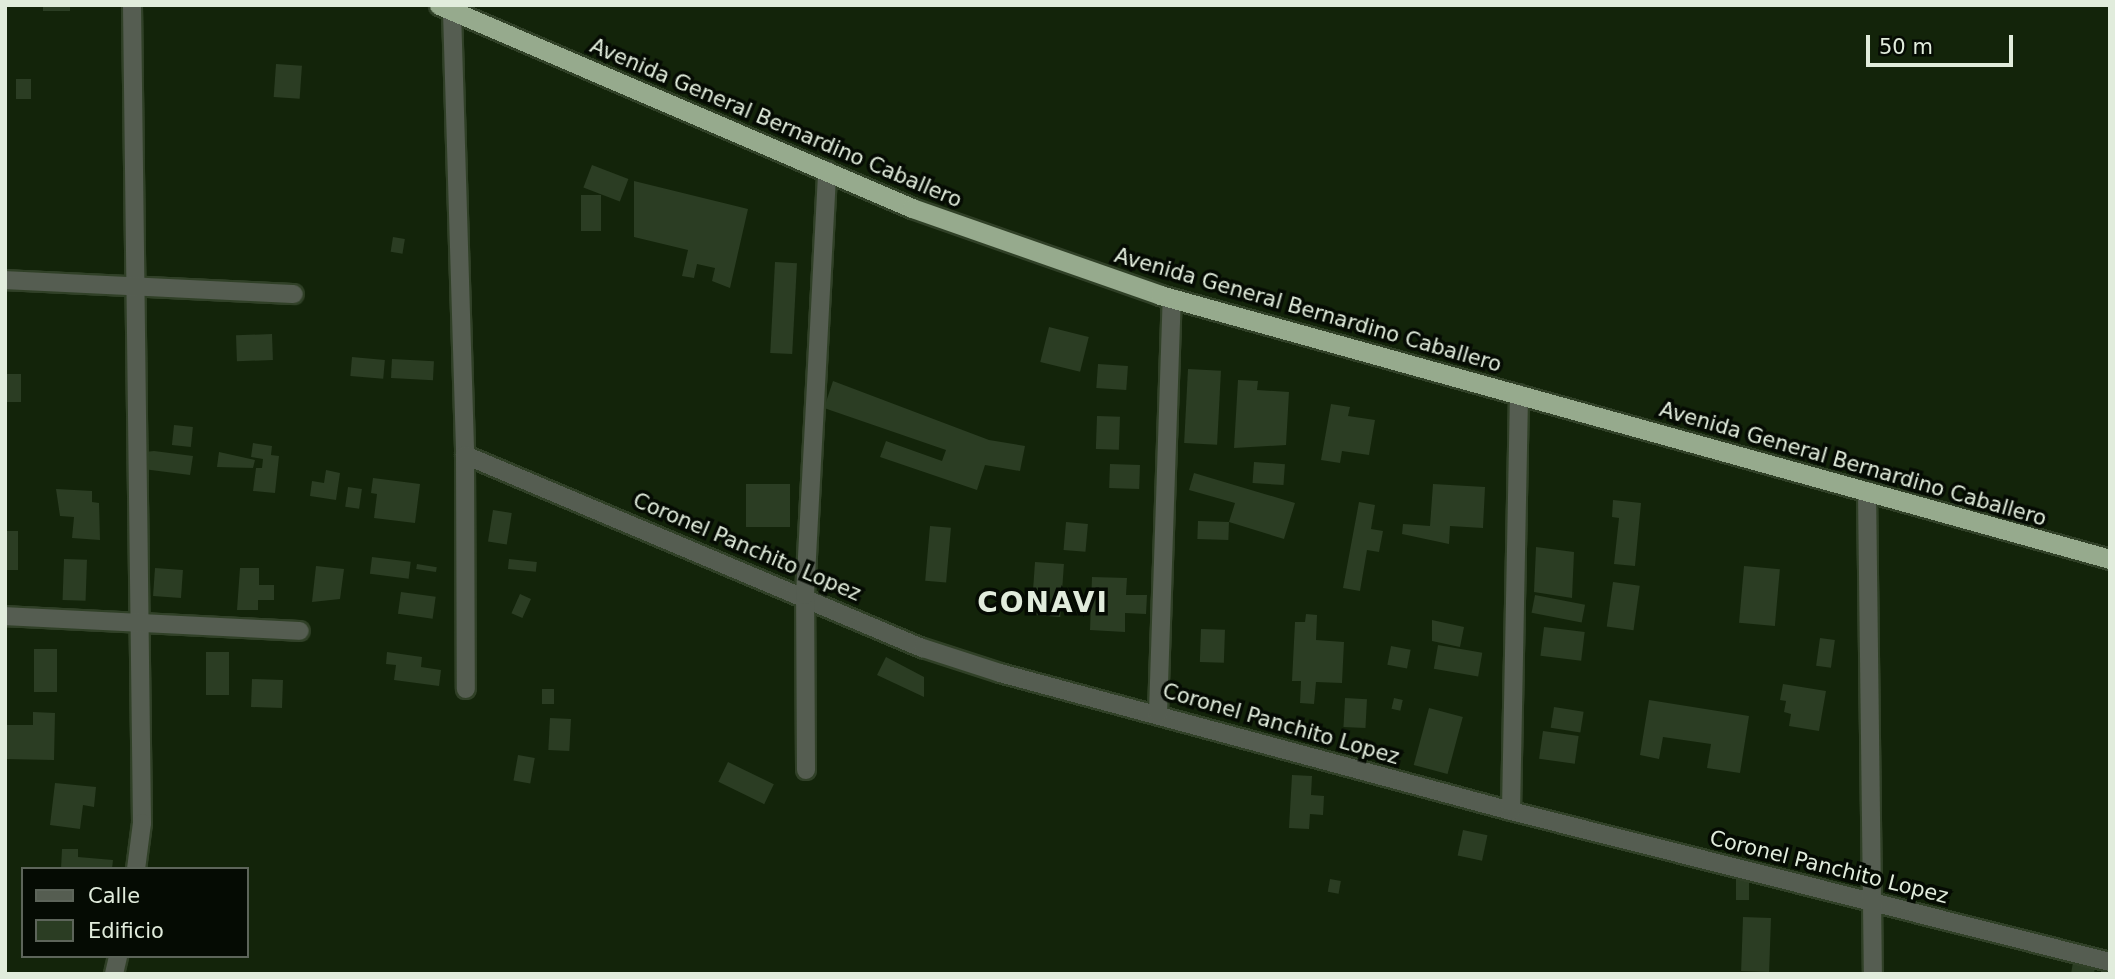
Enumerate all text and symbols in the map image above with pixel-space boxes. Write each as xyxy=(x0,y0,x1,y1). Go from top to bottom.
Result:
scale bar xyxy=(1870,21,2017,65)
street label: Avenida General Bernardino Caballero xyxy=(586,33,966,213)
text: 50 m xyxy=(1879,35,1933,59)
street label: Avenida General Bernardino Caballero xyxy=(1112,243,1504,377)
street label: Avenida General Bernardino Caballero xyxy=(1657,397,2049,531)
street label: Coronel Panchito Lopez xyxy=(629,488,865,606)
district label: CONAVI xyxy=(978,586,1108,620)
street label: Coronel Panchito Lopez xyxy=(1160,678,1402,770)
street label: Coronel Panchito Lopez xyxy=(1707,825,1951,909)
legend xyxy=(21,867,248,958)
text: Calle xyxy=(88,884,140,908)
text: Edificio xyxy=(88,919,164,943)

